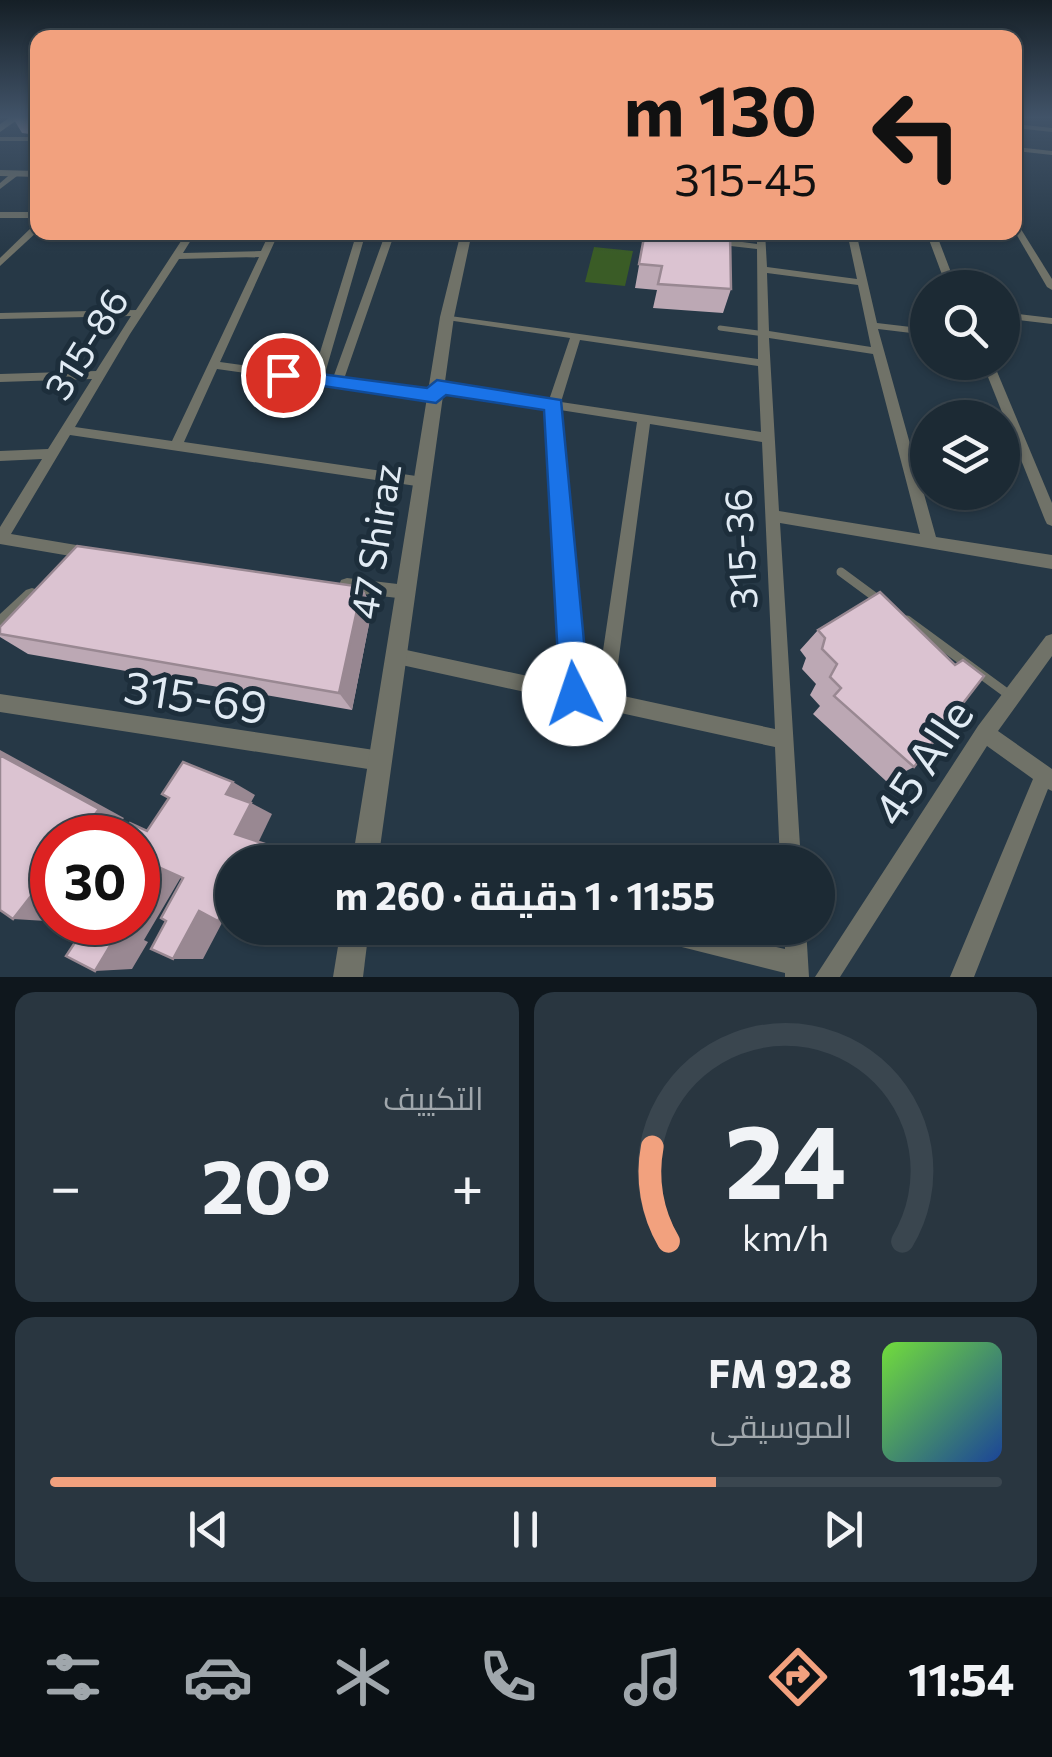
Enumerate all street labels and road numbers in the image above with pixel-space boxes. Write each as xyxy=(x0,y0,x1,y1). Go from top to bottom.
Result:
street label: 315-86 xyxy=(33,279,137,407)
street label: 47 Shiraz xyxy=(339,460,409,622)
street label: 315-36 xyxy=(712,488,766,610)
street label: 315-69 xyxy=(121,657,271,733)
street label: 45 Alle xyxy=(859,688,983,834)

